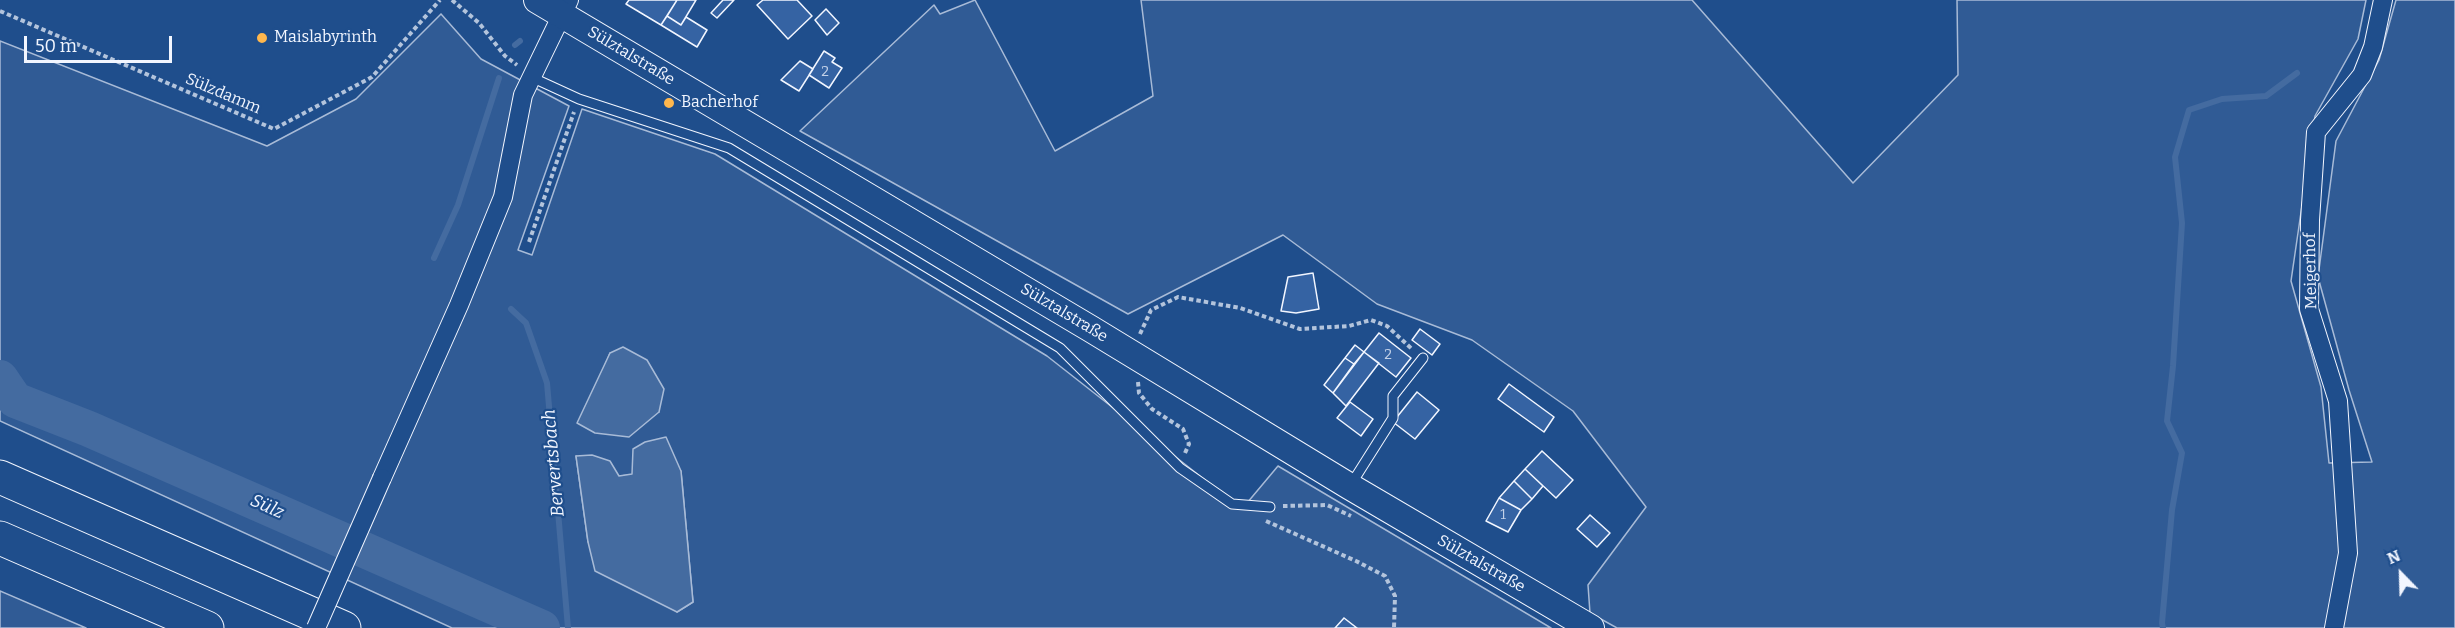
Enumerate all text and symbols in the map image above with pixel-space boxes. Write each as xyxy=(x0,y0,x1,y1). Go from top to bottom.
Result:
street label: Sülztalstraße xyxy=(584,22,678,90)
scale bar xyxy=(27,24,176,62)
place label: Maislabyrinth xyxy=(274,28,377,48)
marker: Maislabyrinth xyxy=(255,31,269,45)
text: 50 m xyxy=(35,35,77,57)
house number: 2 xyxy=(821,64,829,80)
street label: Sülzdamm xyxy=(182,70,264,118)
place label: Bacherhof xyxy=(681,93,758,113)
marker: Bacherhof xyxy=(662,96,676,110)
street label: Meigerhof xyxy=(2301,233,2321,309)
street label: Sülztalstraße xyxy=(1017,279,1111,347)
house number: 2 xyxy=(1384,347,1392,363)
water label: Bervertsbach xyxy=(539,408,569,518)
water label: Sülz xyxy=(247,490,287,524)
house number: 1 xyxy=(1500,507,1506,523)
street label: Sülztalstraße xyxy=(1434,531,1528,597)
north arrow xyxy=(2371,544,2431,604)
text: N xyxy=(2384,546,2403,568)

